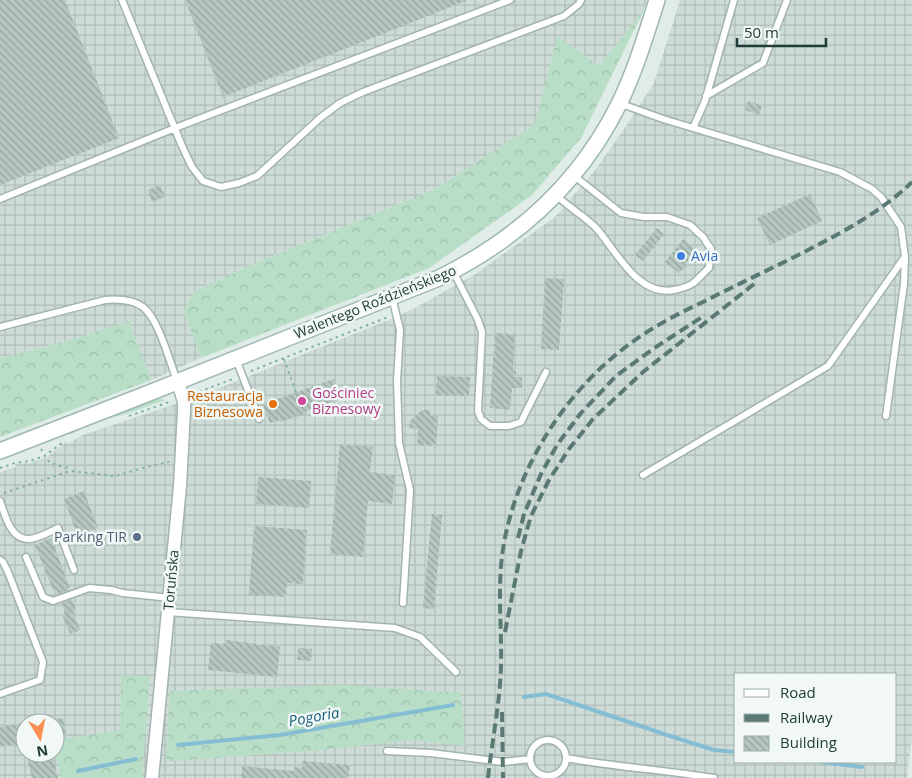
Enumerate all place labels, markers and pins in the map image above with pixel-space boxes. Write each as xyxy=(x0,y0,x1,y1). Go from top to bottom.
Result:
place label: Avia xyxy=(691,246,718,265)
marker: Avia xyxy=(675,250,687,262)
place label: Gościniec Biznesowy xyxy=(312,383,382,418)
place label: Restauracja Biznesowa xyxy=(187,386,263,421)
marker: Gościniec Biznesowy xyxy=(296,395,308,407)
marker: Restauracja Biznesowa xyxy=(267,398,279,410)
place label: Parking TIR xyxy=(54,527,127,546)
marker: Parking TIR xyxy=(131,531,143,543)

